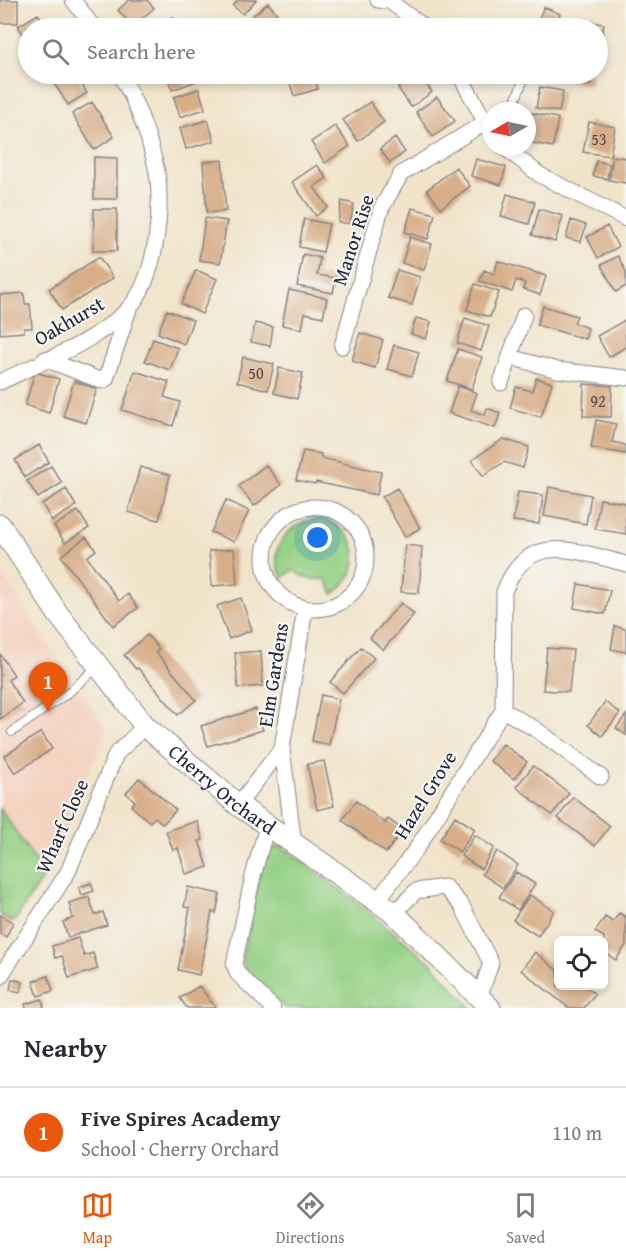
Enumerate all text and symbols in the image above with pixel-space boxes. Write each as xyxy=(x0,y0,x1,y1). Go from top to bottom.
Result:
search box xyxy=(18,18,608,84)
icon: search xyxy=(39,35,72,68)
text: Search here xyxy=(87,35,196,67)
north arrow xyxy=(482,102,536,156)
house number: 53 xyxy=(591,127,607,151)
street label: Manor Rise xyxy=(324,190,381,289)
street label: Oakhurst xyxy=(28,289,109,352)
house number: 50 xyxy=(248,361,264,385)
house number: 92 xyxy=(590,389,606,413)
your location xyxy=(303,523,332,552)
street label: Elm Gardens xyxy=(250,621,295,729)
pin: 1 xyxy=(28,662,68,712)
street label: Cherry Orchard xyxy=(162,737,282,841)
street label: Hazel Grove xyxy=(386,745,463,845)
street label: Wharf Close xyxy=(28,774,95,878)
map controls xyxy=(554,936,608,990)
button: locate xyxy=(554,936,608,990)
text: Nearby xyxy=(24,1028,107,1067)
text: Five Spires Academy xyxy=(81,1102,280,1134)
text: 1 xyxy=(38,1118,49,1147)
text: 110 m xyxy=(552,1118,602,1147)
text: School · Cherry Orchard xyxy=(81,1134,279,1163)
tab: Map xyxy=(81,1189,114,1249)
tab: Directions xyxy=(276,1189,345,1249)
tab: Saved xyxy=(506,1189,545,1249)

